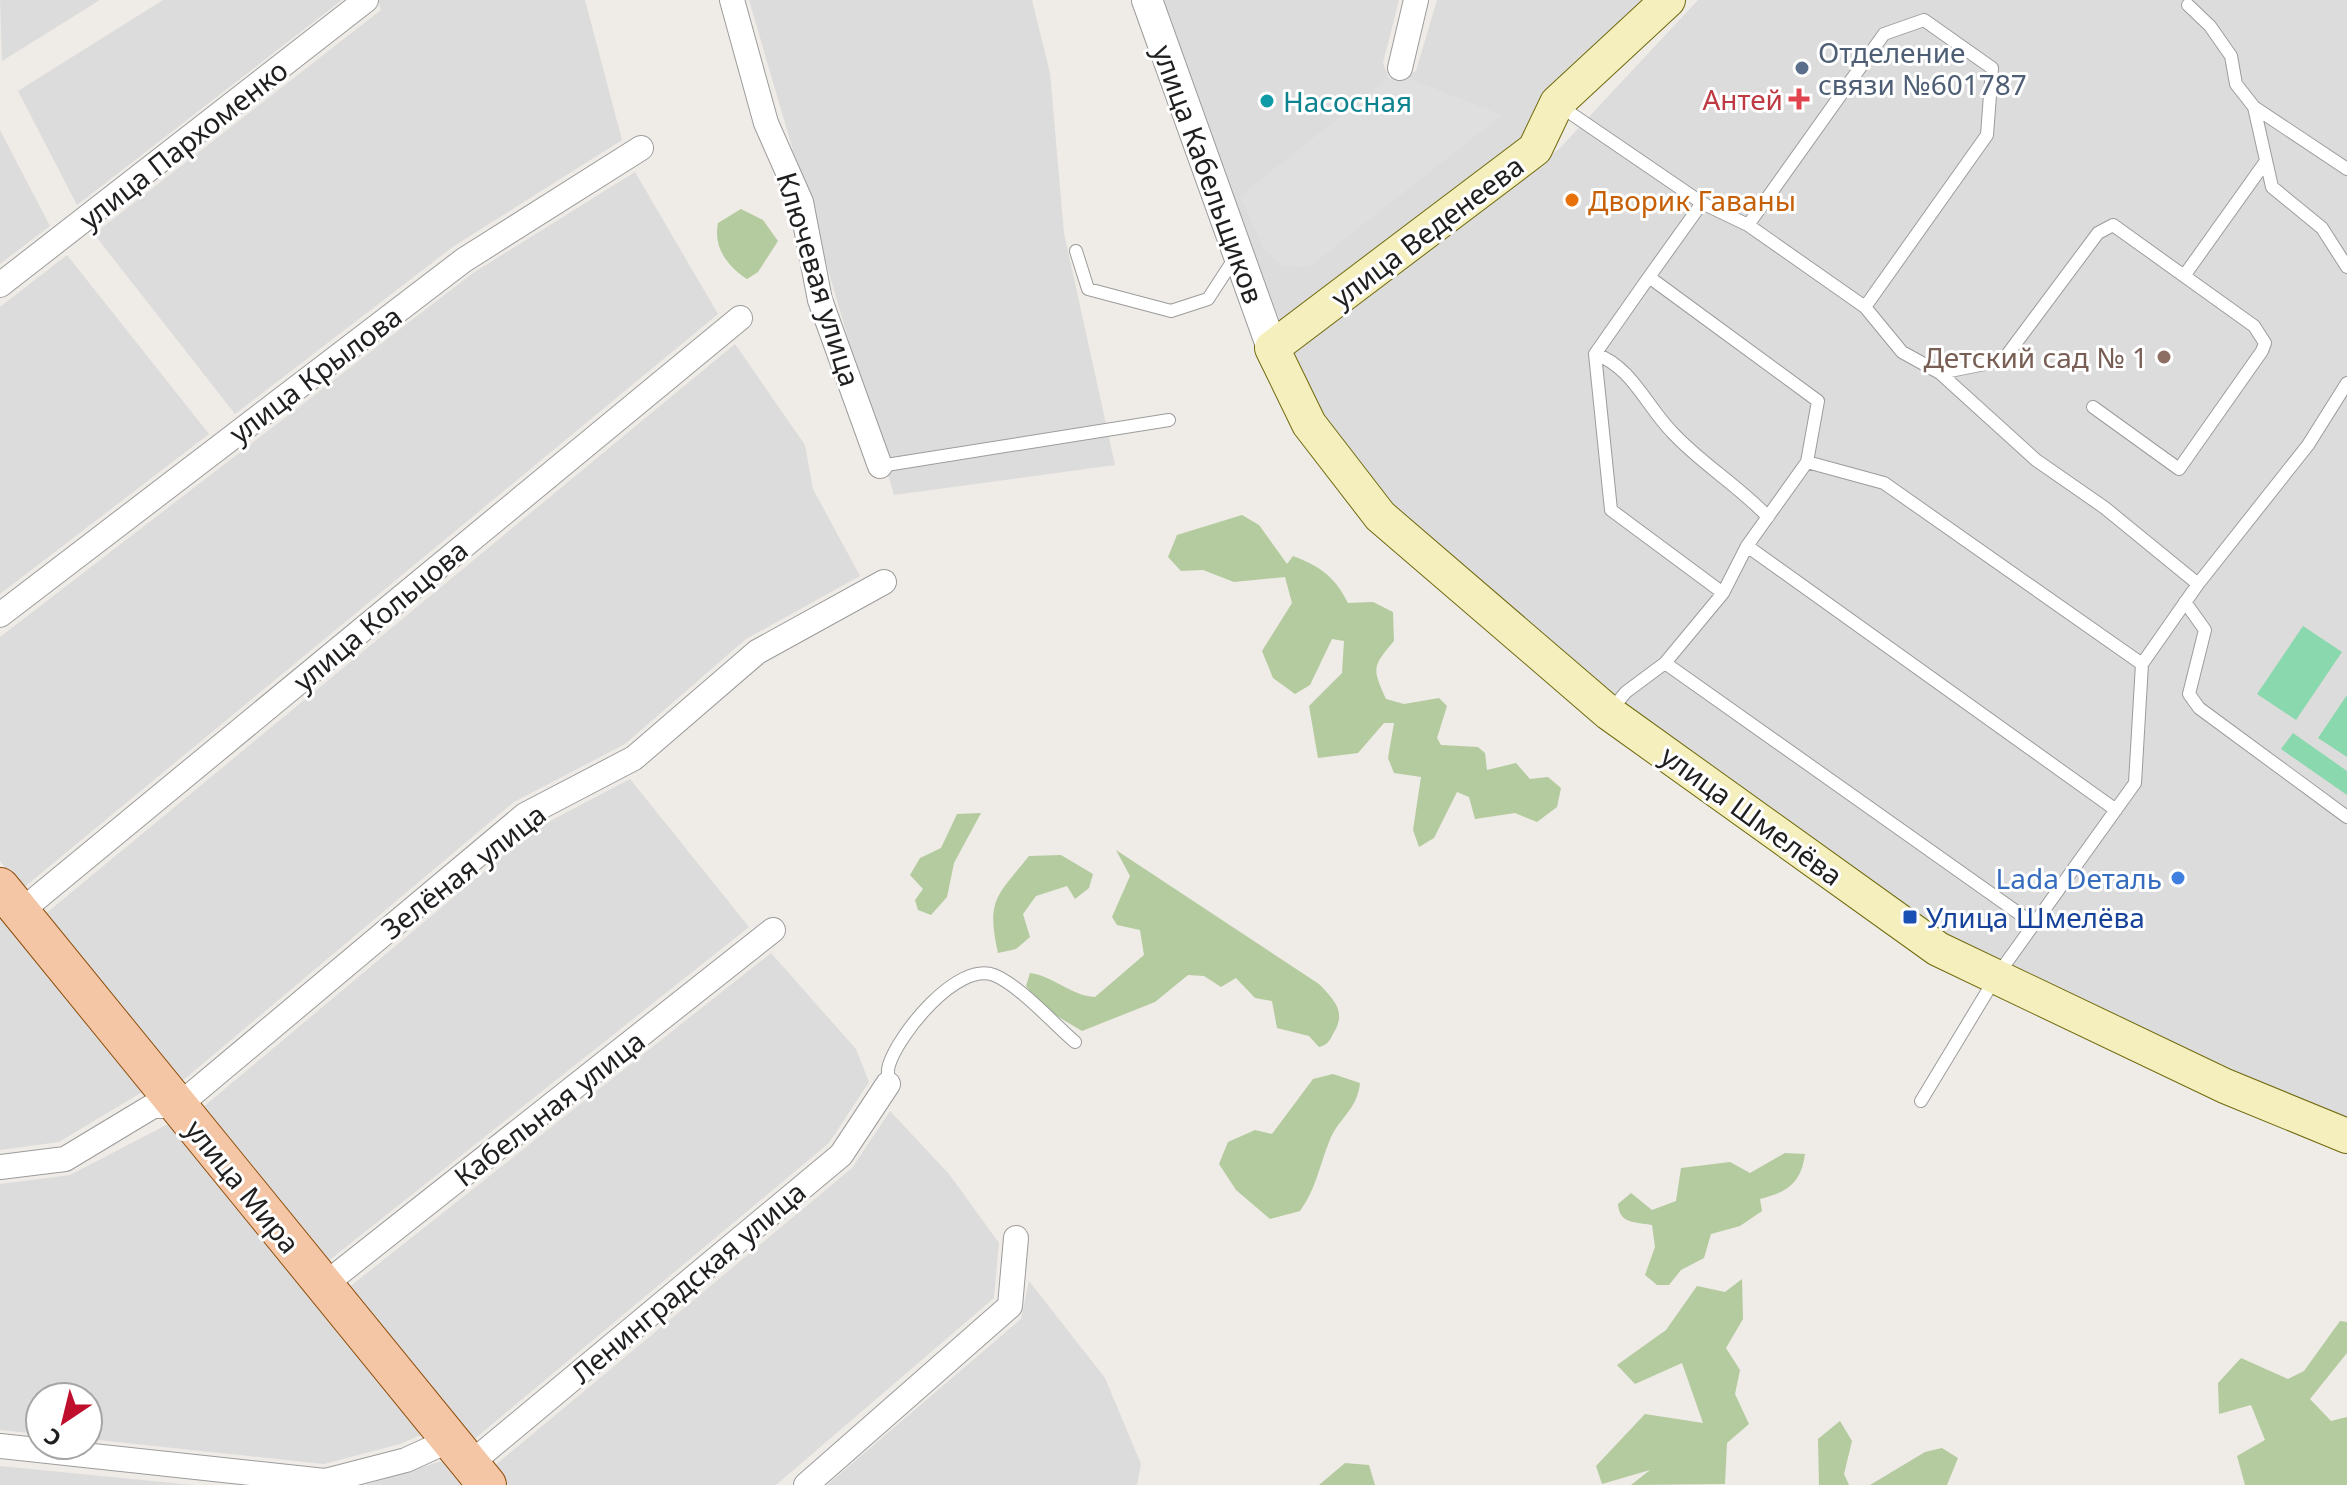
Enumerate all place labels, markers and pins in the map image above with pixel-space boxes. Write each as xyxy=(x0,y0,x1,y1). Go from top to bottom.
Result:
place label: Отделение связи №601787 xyxy=(1818,33,2027,103)
marker: Отделение связи №601787 xyxy=(1793,59,1811,77)
place label: Антей xyxy=(1702,80,1783,118)
place label: Насосная xyxy=(1283,82,1412,120)
marker: Антей xyxy=(1790,90,1808,108)
marker: Насосная xyxy=(1258,92,1276,110)
place label: Дворик Гаваны xyxy=(1588,181,1796,219)
marker: Дворик Гаваны xyxy=(1563,191,1581,209)
place label: Детский сад № 1 xyxy=(1923,338,2148,376)
marker: Детский сад № 1 xyxy=(2155,348,2173,366)
place label: Lada Dеталь xyxy=(1996,859,2162,897)
marker: Lada Dеталь xyxy=(2169,869,2187,887)
place label: Улица Шмелёва xyxy=(1926,898,2145,936)
marker: Улица Шмелёва xyxy=(1901,908,1919,926)

